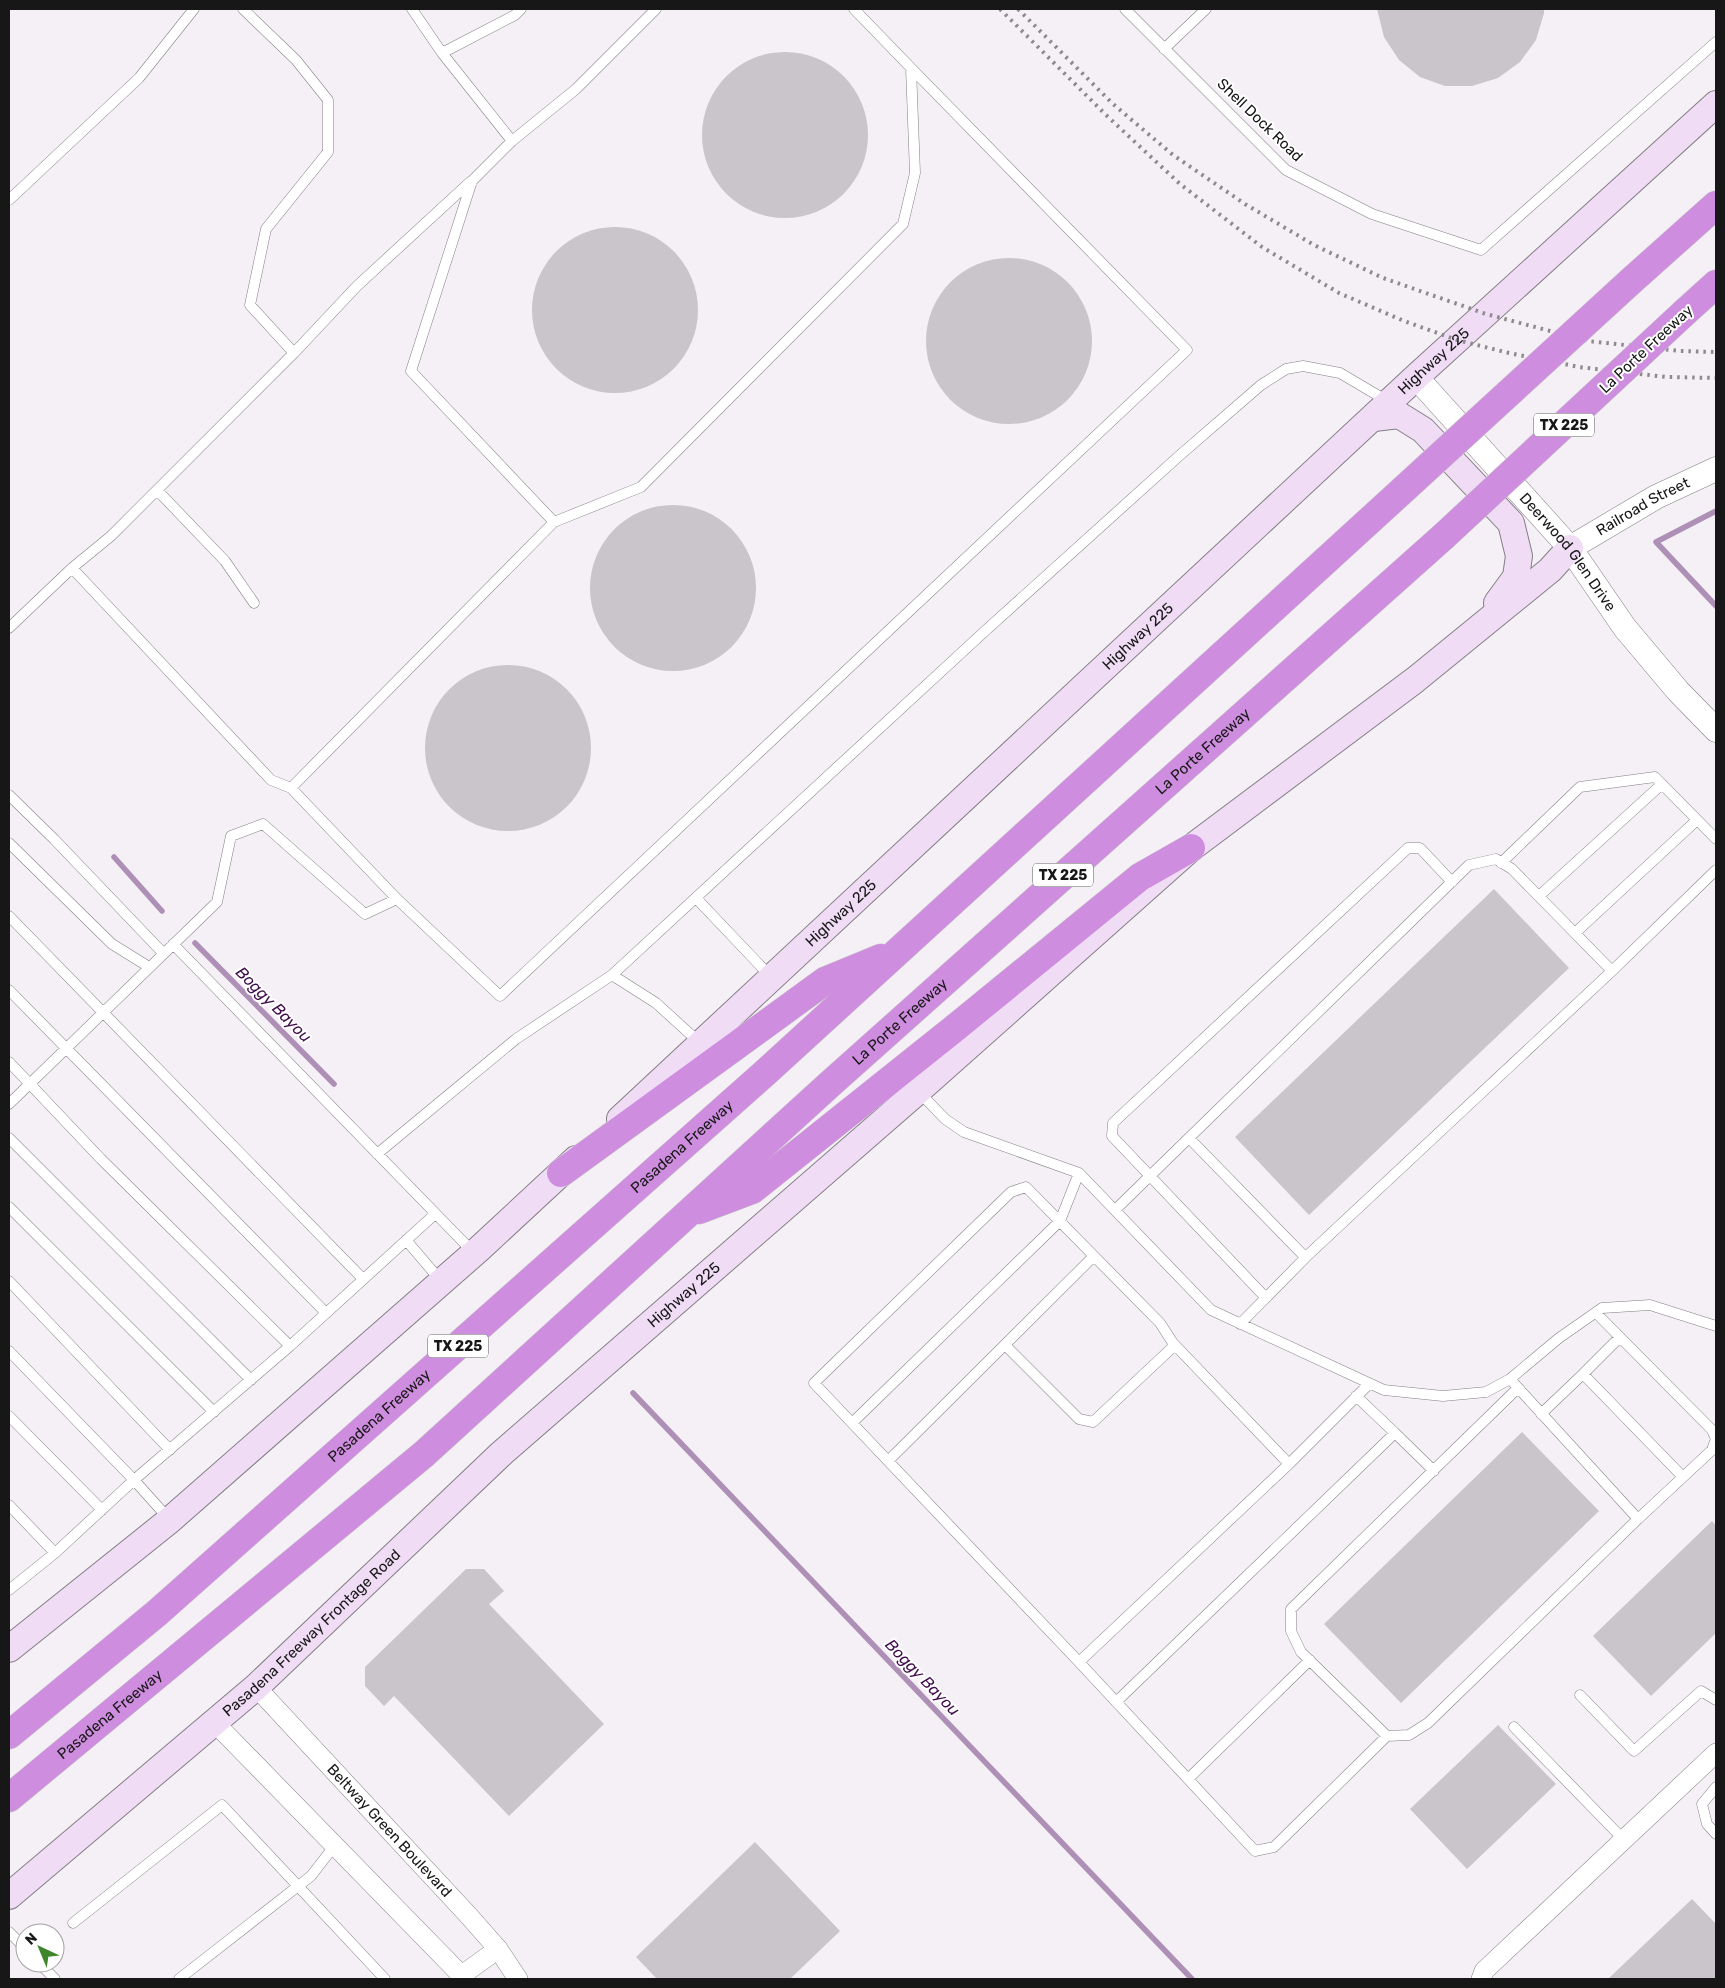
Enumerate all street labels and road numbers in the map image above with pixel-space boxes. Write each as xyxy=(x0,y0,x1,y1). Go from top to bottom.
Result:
street label: Shell Dock Road xyxy=(1214,75,1306,165)
street label: La Porte Freeway xyxy=(1596,301,1696,397)
street label: Highway 225 xyxy=(1394,324,1473,398)
road number: TX 225 xyxy=(1534,414,1594,436)
street label: Railroad Street xyxy=(1593,474,1693,539)
street label: Deerwood Glen Drive xyxy=(1516,489,1620,615)
street label: Highway 225 xyxy=(1099,599,1177,674)
street label: La Porte Freeway xyxy=(1152,704,1254,798)
road number: TX 225 xyxy=(1033,864,1093,886)
street label: Highway 225 xyxy=(802,876,880,950)
street label: La Porte Freeway xyxy=(849,975,951,1069)
street label: Pasadena Freeway xyxy=(627,1096,737,1197)
street label: Highway 225 xyxy=(644,1258,724,1331)
road number: TX 225 xyxy=(428,1334,488,1358)
street label: Pasadena Freeway xyxy=(324,1365,434,1466)
street label: Pasadena Freeway Frontage Road xyxy=(219,1545,404,1720)
street label: Pasadena Freeway xyxy=(54,1666,166,1763)
street label: Beltway Green Boulevard xyxy=(323,1760,456,1901)

